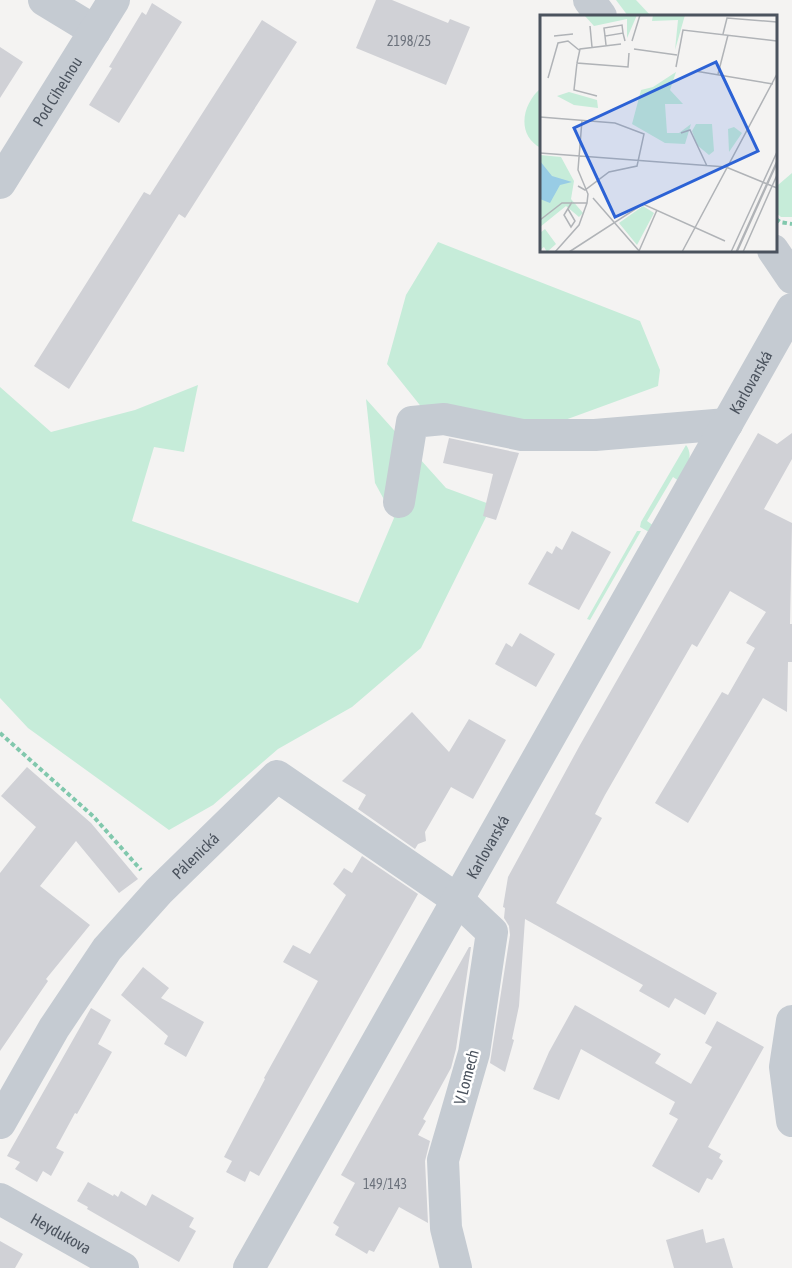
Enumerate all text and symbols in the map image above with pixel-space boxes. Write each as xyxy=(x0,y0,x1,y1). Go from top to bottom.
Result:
inset map xyxy=(540,15,777,252)
house number: 2198/25 xyxy=(387,33,431,49)
street label: Pod Cihelnou xyxy=(29,53,85,129)
street label: Karlovarská xyxy=(726,347,776,417)
street label: Karlovarská xyxy=(462,812,513,882)
street label: Pálenická xyxy=(168,829,222,882)
street label: V Lomech xyxy=(450,1048,482,1106)
house number: 149/143 xyxy=(363,1176,407,1192)
street label: Heydukova xyxy=(28,1209,94,1257)

